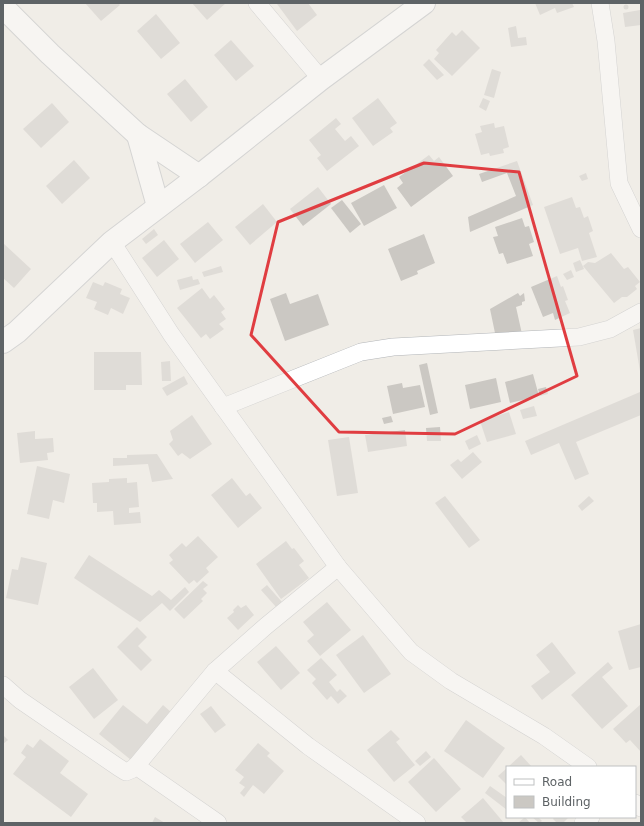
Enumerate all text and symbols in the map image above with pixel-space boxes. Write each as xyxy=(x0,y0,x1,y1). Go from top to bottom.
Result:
legend xyxy=(506,766,636,818)
text: Road xyxy=(542,775,572,789)
text: Building xyxy=(542,795,591,809)

